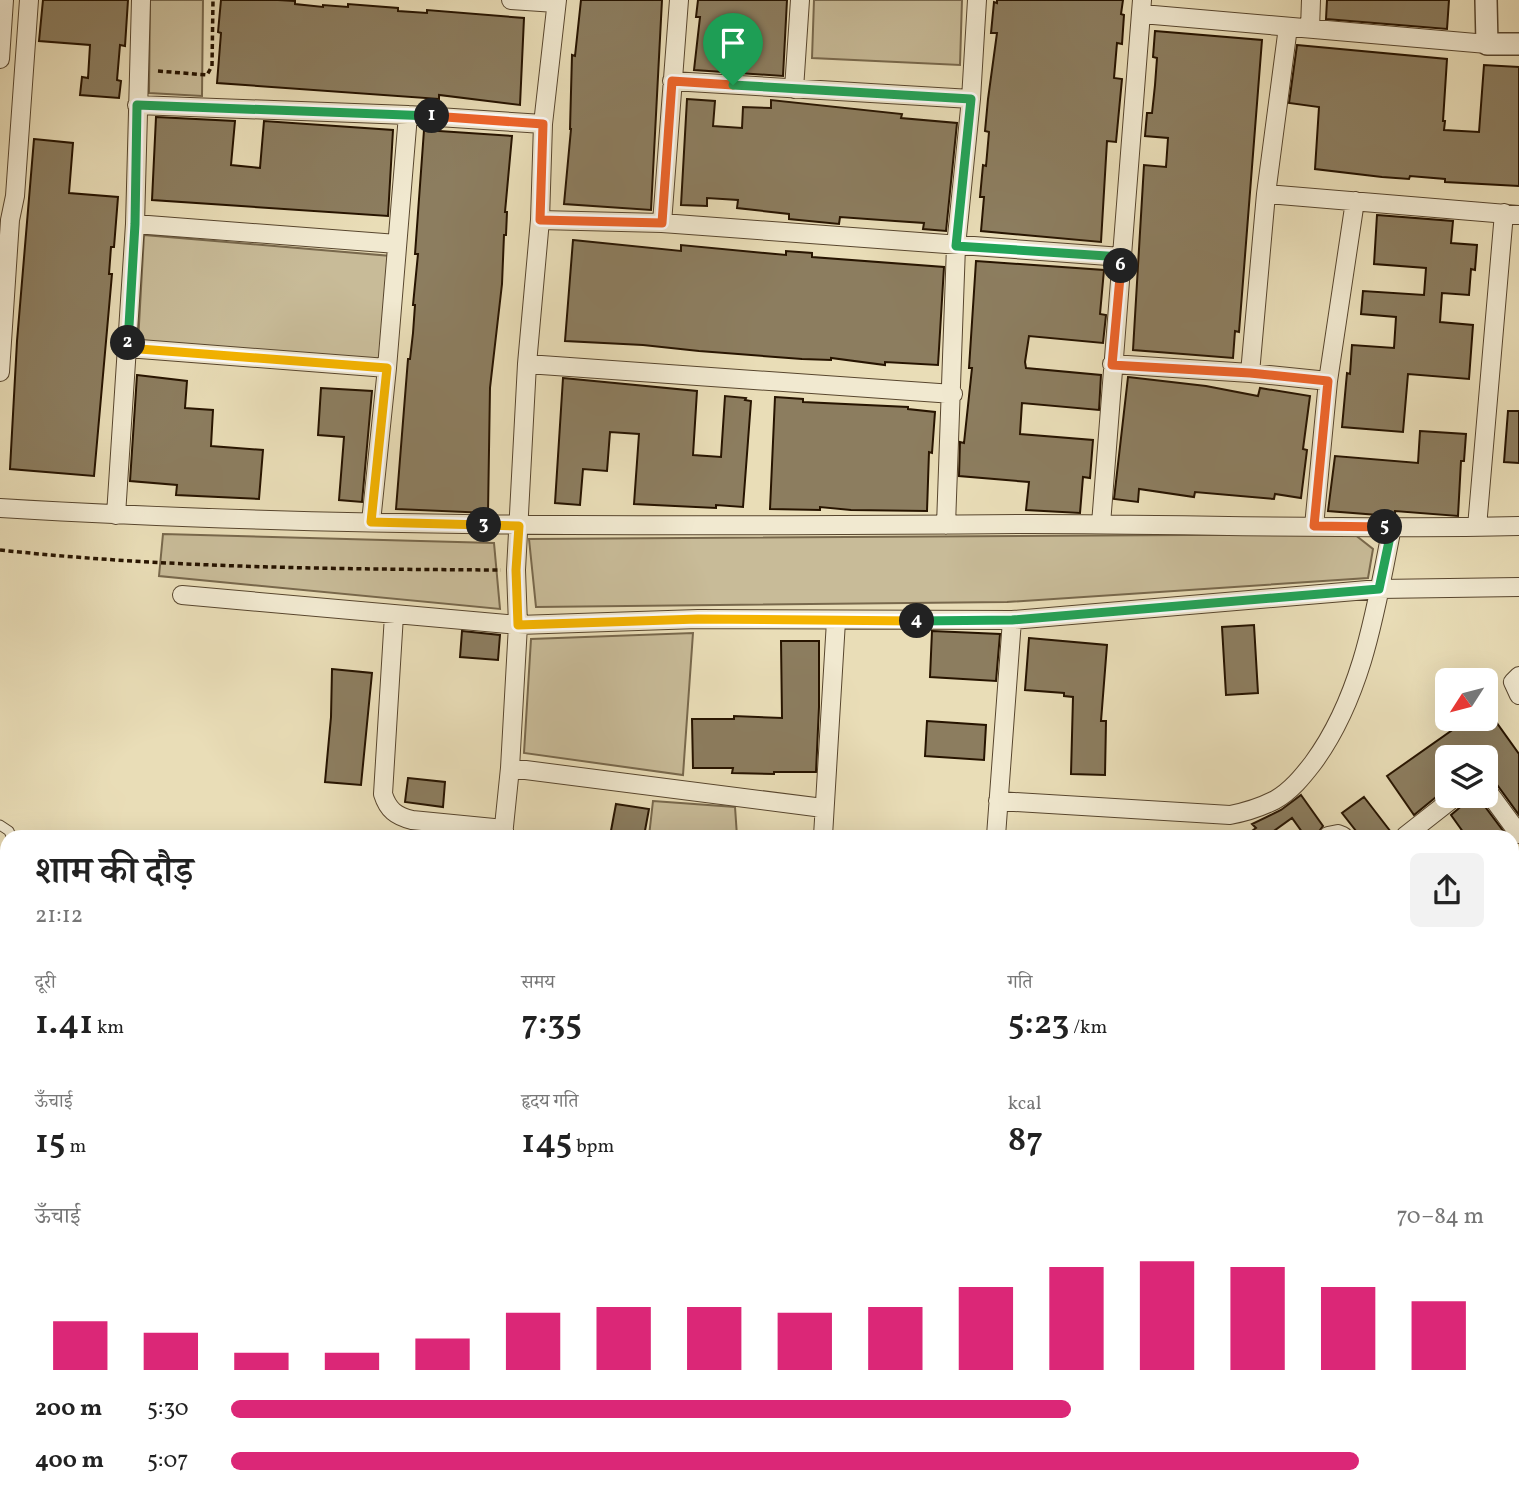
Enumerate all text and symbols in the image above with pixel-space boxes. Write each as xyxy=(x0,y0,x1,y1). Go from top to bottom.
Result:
pin xyxy=(703,13,763,85)
icon: arrive xyxy=(714,24,752,62)
pin: 1 xyxy=(414,99,450,134)
text: 1 xyxy=(428,102,435,128)
pin: 6 xyxy=(1104,248,1138,284)
text: 6 xyxy=(1115,252,1126,278)
pin: 2 xyxy=(110,326,146,360)
text: 2 xyxy=(123,329,132,355)
pin: 3 xyxy=(466,508,502,542)
pin: 5 xyxy=(1368,510,1402,544)
text: 3 xyxy=(479,511,488,537)
text: 5 xyxy=(1380,513,1389,539)
pin: 4 xyxy=(900,604,934,638)
text: 4 xyxy=(911,607,922,633)
north arrow xyxy=(1435,668,1498,732)
map controls xyxy=(1435,668,1498,808)
button: layers xyxy=(1435,745,1498,808)
text: शाम की दौड़ xyxy=(35,847,193,900)
button: share xyxy=(1410,853,1484,927)
text: 21:12 xyxy=(35,900,83,932)
text: दूरी xyxy=(35,970,56,996)
text: समय xyxy=(521,970,555,996)
text: गति xyxy=(1008,970,1033,996)
text: 1.41 xyxy=(35,1000,93,1048)
text: 7:35 xyxy=(521,1000,582,1048)
text: 5:23 xyxy=(1008,1000,1069,1048)
text: km xyxy=(93,1015,124,1041)
text: /km xyxy=(1069,1015,1107,1041)
text: ऊँचाई xyxy=(35,1089,72,1115)
text: हृदय गति xyxy=(521,1089,578,1115)
text: kcal xyxy=(1008,1091,1041,1117)
text: 87 xyxy=(1008,1117,1043,1165)
text: 15 xyxy=(35,1119,66,1167)
text: 145 xyxy=(521,1119,572,1167)
text: m xyxy=(66,1134,86,1160)
text: bpm xyxy=(572,1134,614,1160)
text: ऊँचाई xyxy=(35,1201,80,1233)
text: 70–84 m xyxy=(1397,1201,1484,1233)
text: 200 m xyxy=(35,1393,102,1425)
text: 5:30 xyxy=(147,1393,189,1425)
text: 400 m xyxy=(35,1445,104,1477)
text: 5:07 xyxy=(147,1445,188,1477)

